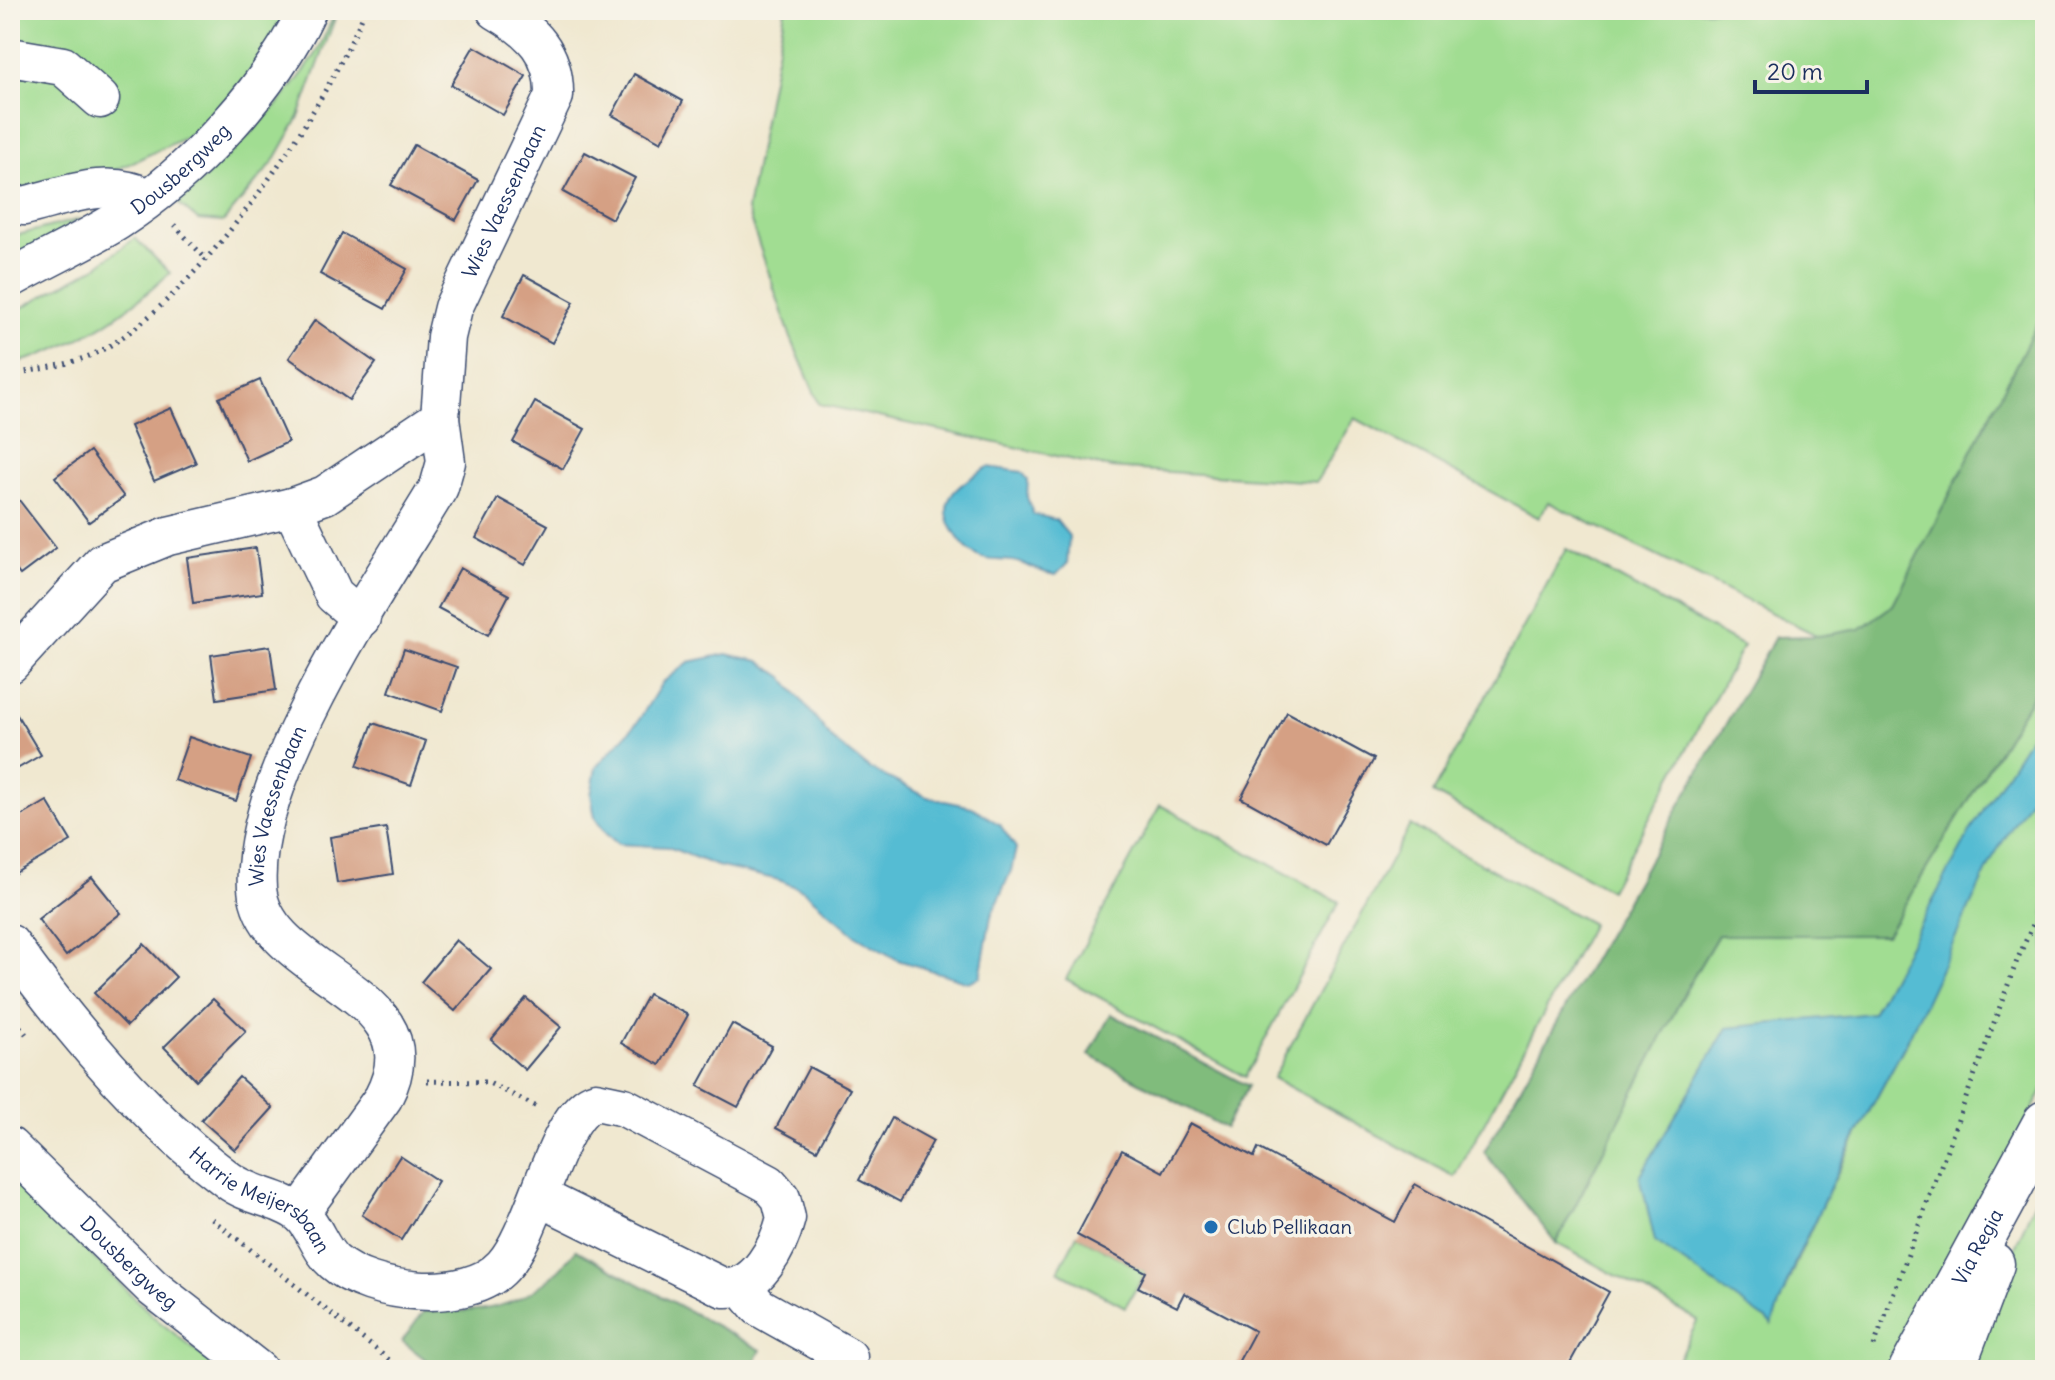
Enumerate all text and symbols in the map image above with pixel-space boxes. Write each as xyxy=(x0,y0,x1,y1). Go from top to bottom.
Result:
scale bar xyxy=(1755,44,1867,94)
text: 20 m xyxy=(1767,56,1823,86)
street label: Dousbergweg xyxy=(126,118,235,220)
street label: Wies Vaessenbaan xyxy=(456,120,551,282)
street label: Wies Vaessenbaan xyxy=(244,721,311,886)
street label: Harrie Meijersbaan xyxy=(184,1141,336,1258)
street label: Via Regia xyxy=(1946,1204,2008,1289)
street label: Dousbergweg xyxy=(75,1210,183,1314)
place label: Club Pellikaan xyxy=(1227,1214,1352,1239)
marker: Club Pellikaan xyxy=(1202,1218,1220,1236)

